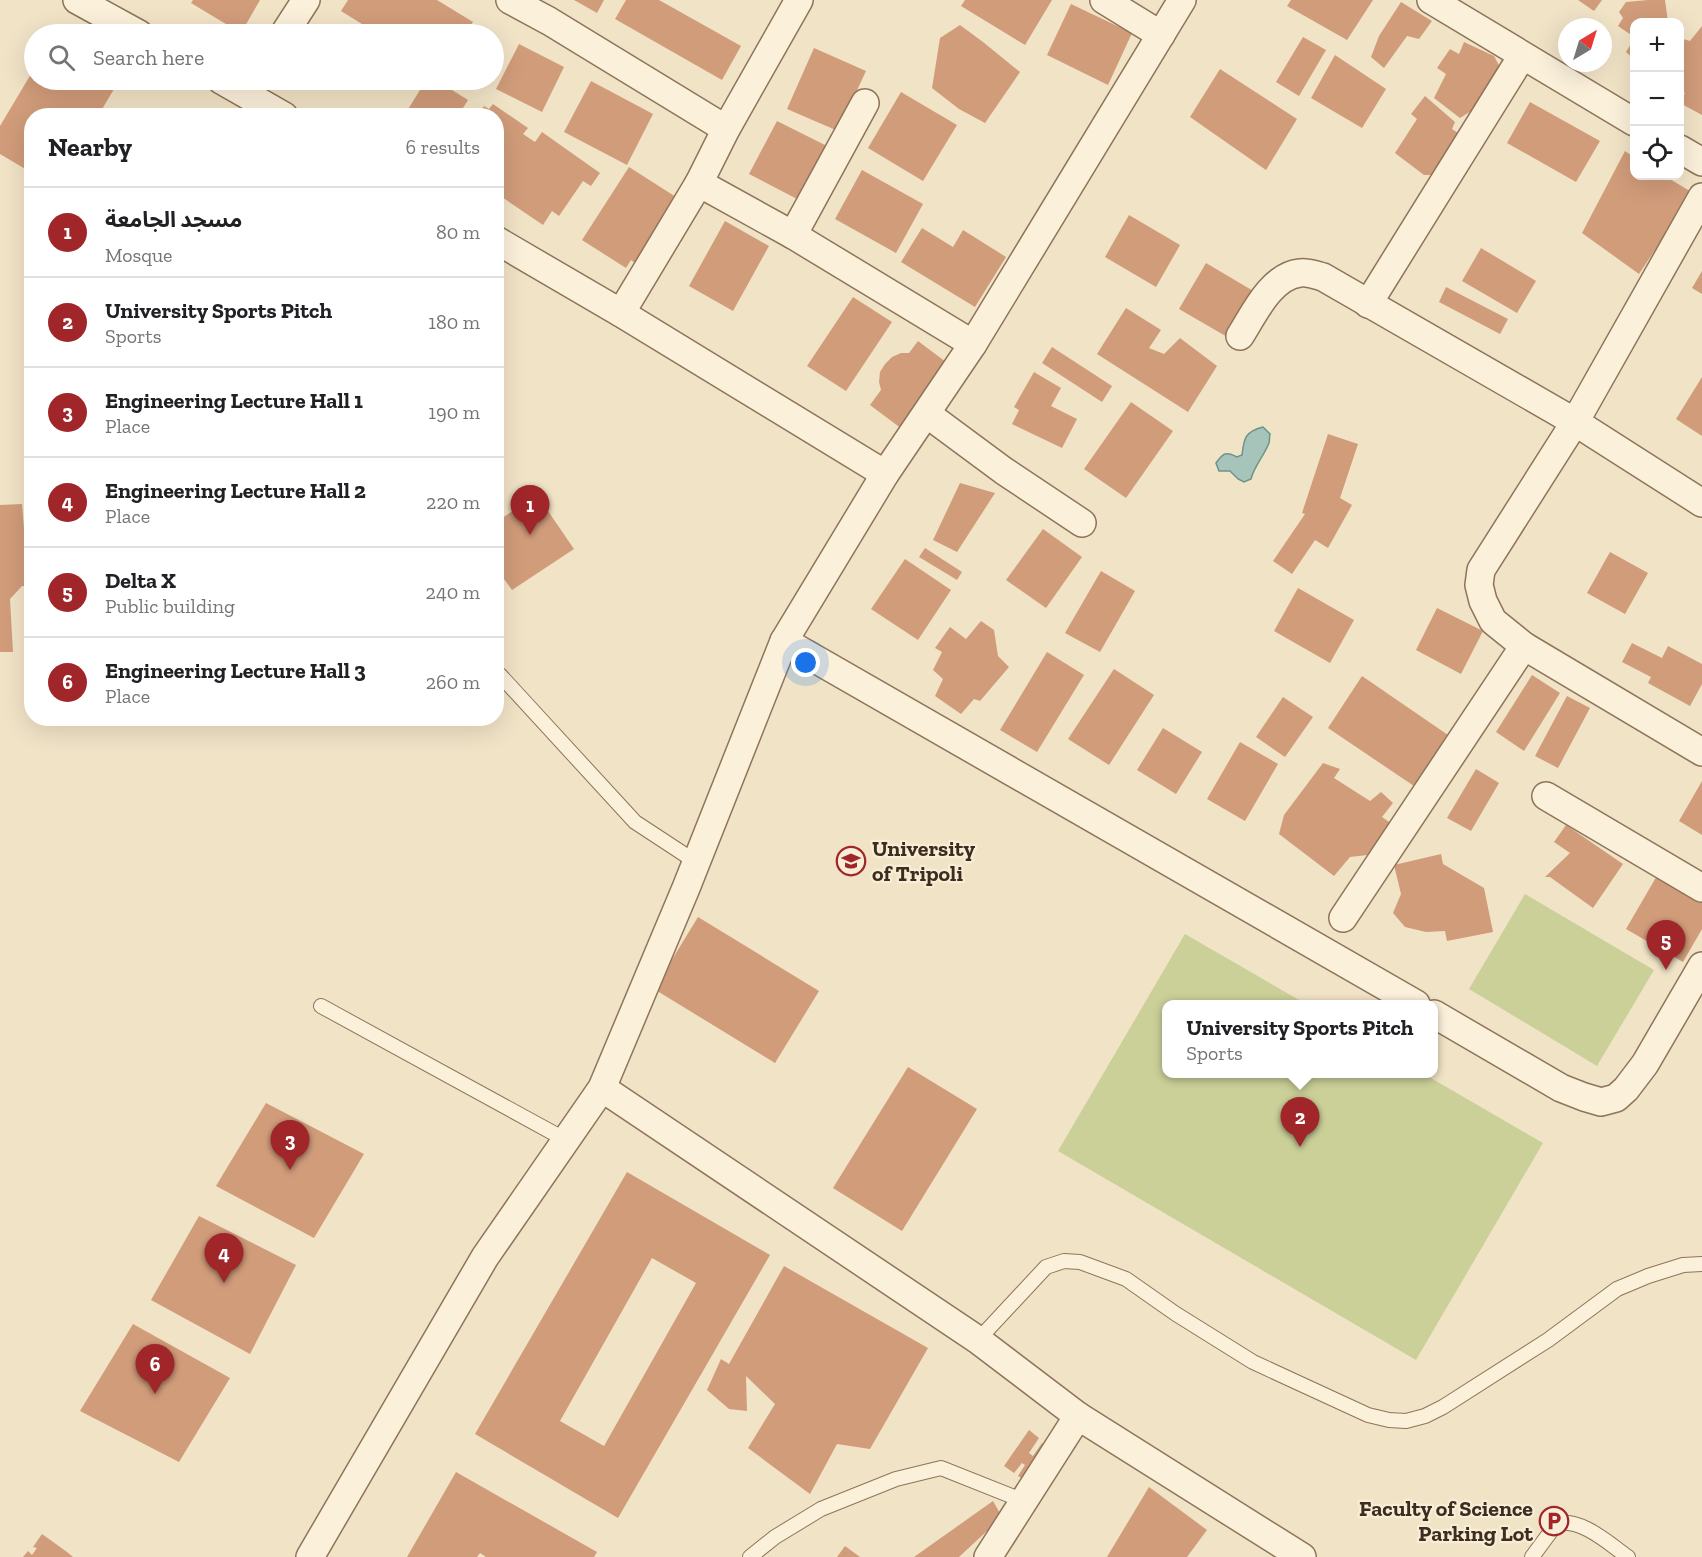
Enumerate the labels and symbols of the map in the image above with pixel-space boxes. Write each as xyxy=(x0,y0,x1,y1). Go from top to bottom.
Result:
north arrow xyxy=(1558,18,1612,72)
pin: 1 xyxy=(510,486,550,535)
your location xyxy=(791,648,820,677)
place label: University of Tripoli xyxy=(872,835,975,887)
school or university icon: University of Tripoli xyxy=(835,845,867,877)
pin: 5 xyxy=(1646,920,1686,970)
pin: 2 xyxy=(1280,1098,1320,1147)
pin: 3 xyxy=(270,1120,310,1170)
pin: 4 xyxy=(204,1234,244,1283)
pin: 6 xyxy=(136,1344,174,1394)
place label: Faculty of Science Parking Lot xyxy=(1359,1495,1533,1547)
parking icon: Faculty of Science Parking Lot xyxy=(1538,1505,1570,1537)

